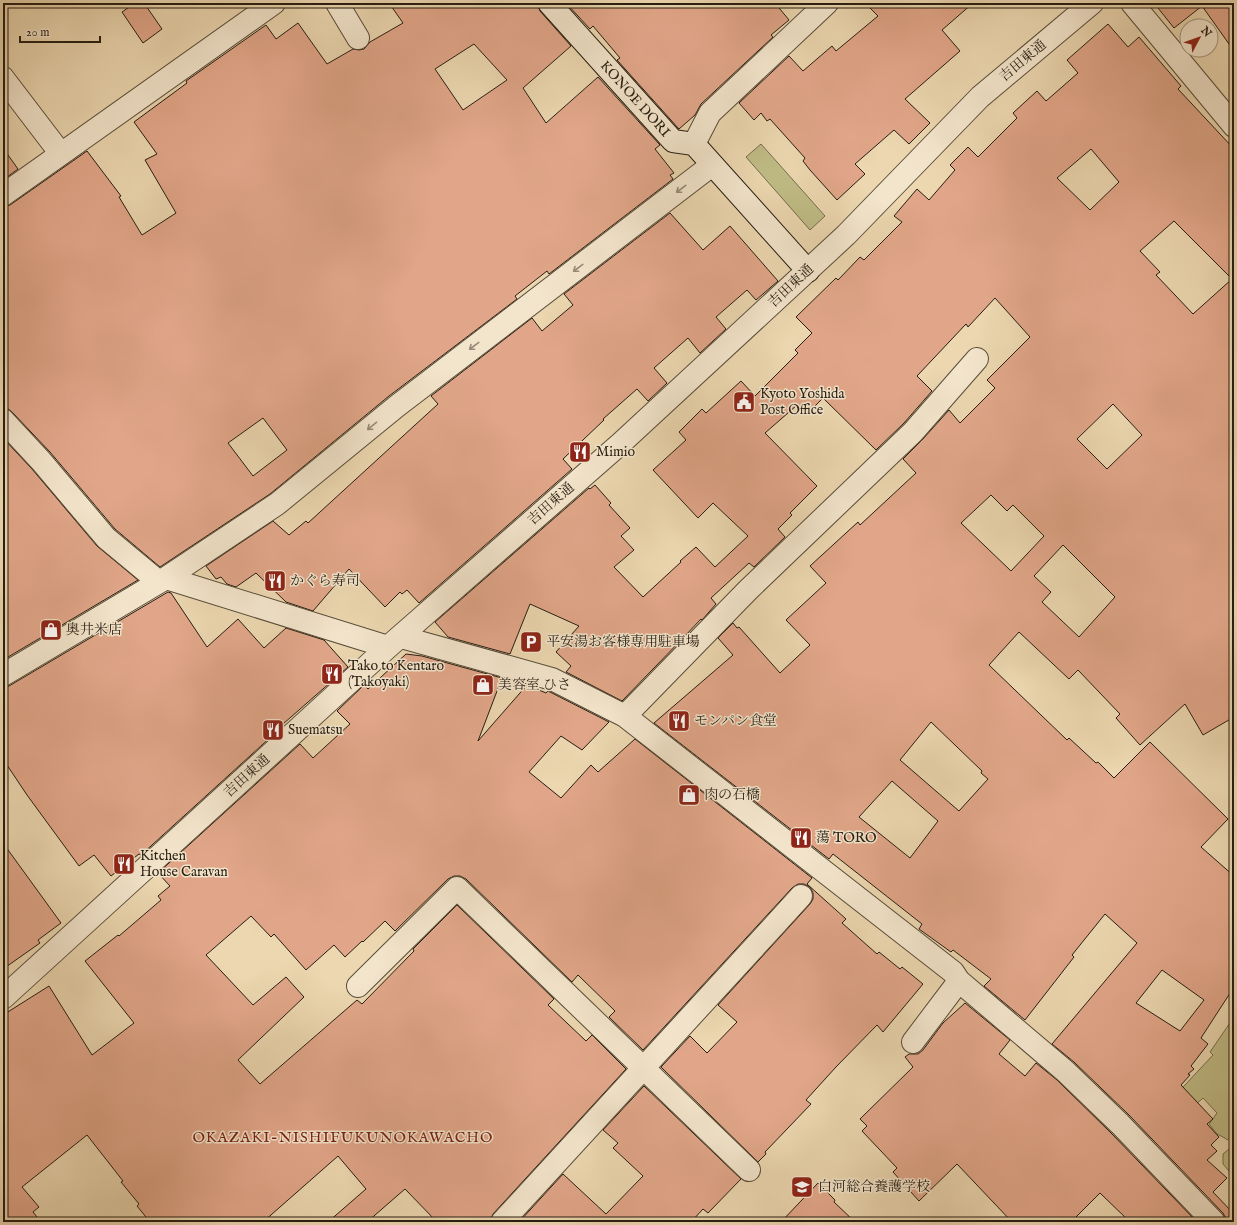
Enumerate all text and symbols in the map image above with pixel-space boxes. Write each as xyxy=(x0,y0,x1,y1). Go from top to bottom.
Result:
scale bar xyxy=(20,18,100,44)
north arrow xyxy=(1179,18,1219,58)
text: N xyxy=(1197,23,1215,41)
text: 20 m xyxy=(26,25,49,40)
street label: 吉田東通 xyxy=(996,36,1050,86)
street label: KONOE DORI xyxy=(596,57,674,141)
one-way arrow xyxy=(676,184,687,193)
street label: 吉田東通 xyxy=(764,260,818,312)
one-way arrow xyxy=(572,263,583,272)
one-way arrow xyxy=(469,342,480,351)
place label: Kyoto Yoshida Post Office xyxy=(760,385,846,419)
public building icon: Kyoto Yoshida Post Office xyxy=(731,389,757,415)
one-way arrow xyxy=(367,422,377,431)
restaurant icon: Mimio xyxy=(567,439,593,465)
place label: Mimio xyxy=(596,443,635,461)
street label: 吉田東通 xyxy=(524,479,578,529)
restaurant icon: かぐら寿司 xyxy=(262,568,288,594)
place label: かぐら寿司 xyxy=(290,572,360,590)
shop icon: 奥井米店 xyxy=(38,617,64,643)
place label: 奥井米店 xyxy=(66,621,122,639)
parking icon: 平安湯お客様専用駐車場 xyxy=(518,629,544,655)
place label: 平安湯お客様専用駐車場 xyxy=(546,633,700,651)
place label: Tako to Kentaro (Takoyaki) xyxy=(348,657,444,691)
restaurant icon: Tako to Kentaro (Takoyaki) xyxy=(319,661,345,687)
shop icon: 美容室 ひさ xyxy=(470,672,496,698)
place label: 美容室 ひさ xyxy=(498,676,571,694)
restaurant icon: モンパン食堂 xyxy=(666,708,692,734)
place label: モンパン食堂 xyxy=(694,712,777,730)
restaurant icon: Suematsu xyxy=(260,717,286,743)
place label: Suematsu xyxy=(288,721,343,739)
street label: 吉田東通 xyxy=(220,751,274,801)
shop icon: 肉の石橋 xyxy=(676,782,702,808)
place label: 肉の石橋 xyxy=(704,786,760,804)
restaurant icon: 蕩 TORO xyxy=(788,825,814,851)
place label: 蕩 TORO xyxy=(816,829,877,847)
place label: Kitchen House Caravan xyxy=(140,847,228,881)
restaurant icon: Kitchen House Caravan xyxy=(111,851,137,877)
district label: OKAZAKI-NISHIFUKUNOKAWACHO xyxy=(192,1128,494,1147)
school or university icon: 白河総合養護学校 xyxy=(789,1174,815,1200)
place label: 白河総合養護学校 xyxy=(818,1178,930,1196)

